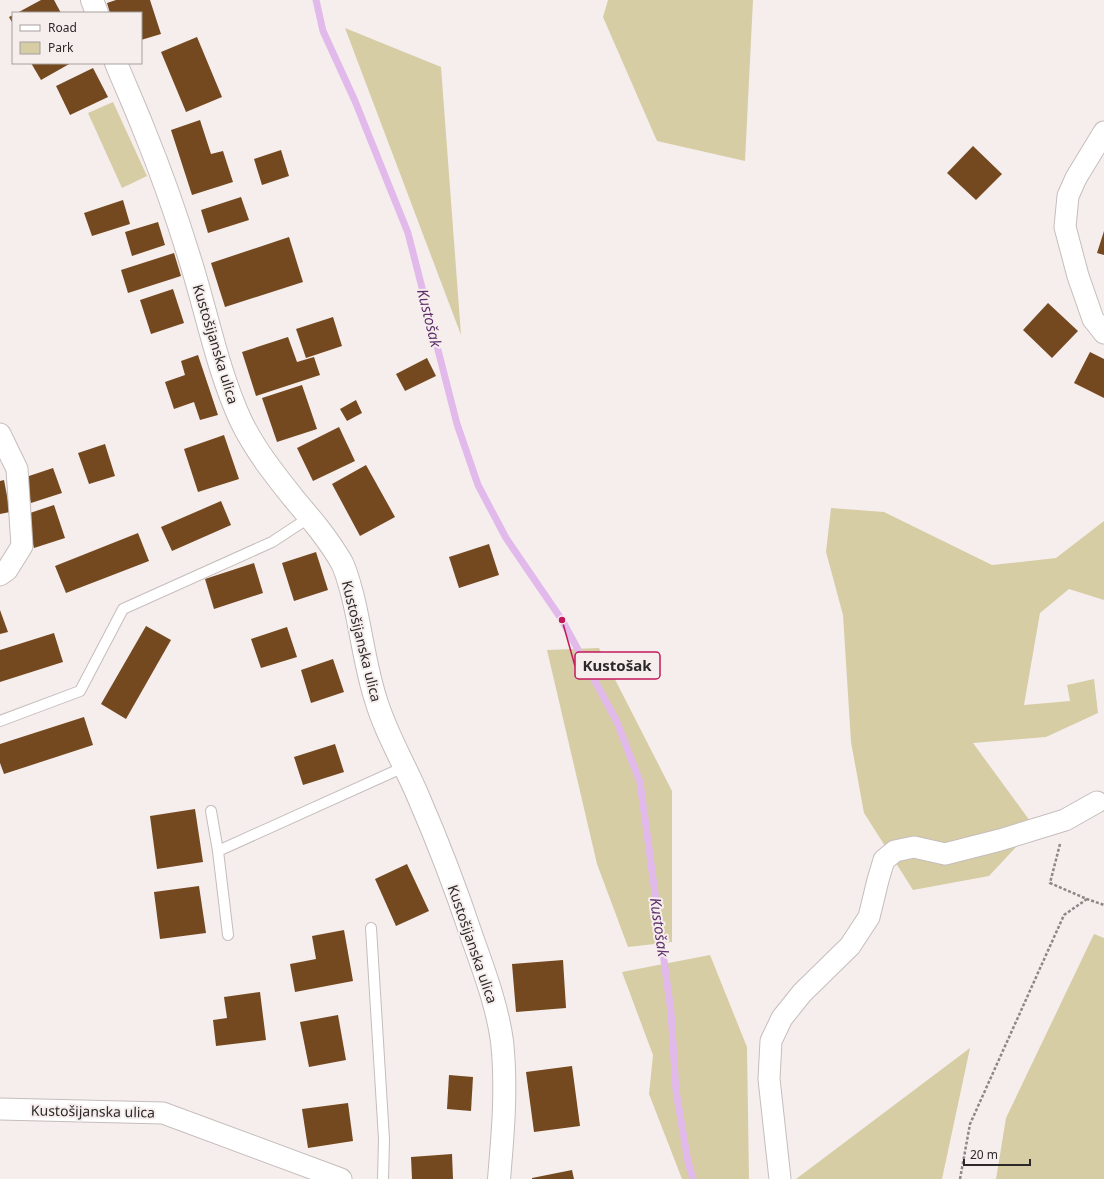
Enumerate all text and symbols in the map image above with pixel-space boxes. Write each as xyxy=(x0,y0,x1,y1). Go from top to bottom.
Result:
legend xyxy=(12,12,142,64)
text: Road xyxy=(48,19,77,36)
text: Park xyxy=(48,39,74,56)
street label: Kustošijanska ulica xyxy=(189,282,243,406)
water label: Kustošak xyxy=(413,287,447,350)
street label: Kustošijanska ulica xyxy=(338,578,386,704)
callout: Kustošak xyxy=(575,652,660,679)
text: Kustošak xyxy=(583,655,652,675)
street label: Kustošijanska ulica xyxy=(444,882,502,1006)
water label: Kustošak xyxy=(646,896,674,958)
street label: Kustošijanska ulica xyxy=(31,1100,155,1122)
scale bar xyxy=(964,1141,1030,1167)
text: 20 m xyxy=(970,1146,998,1163)

